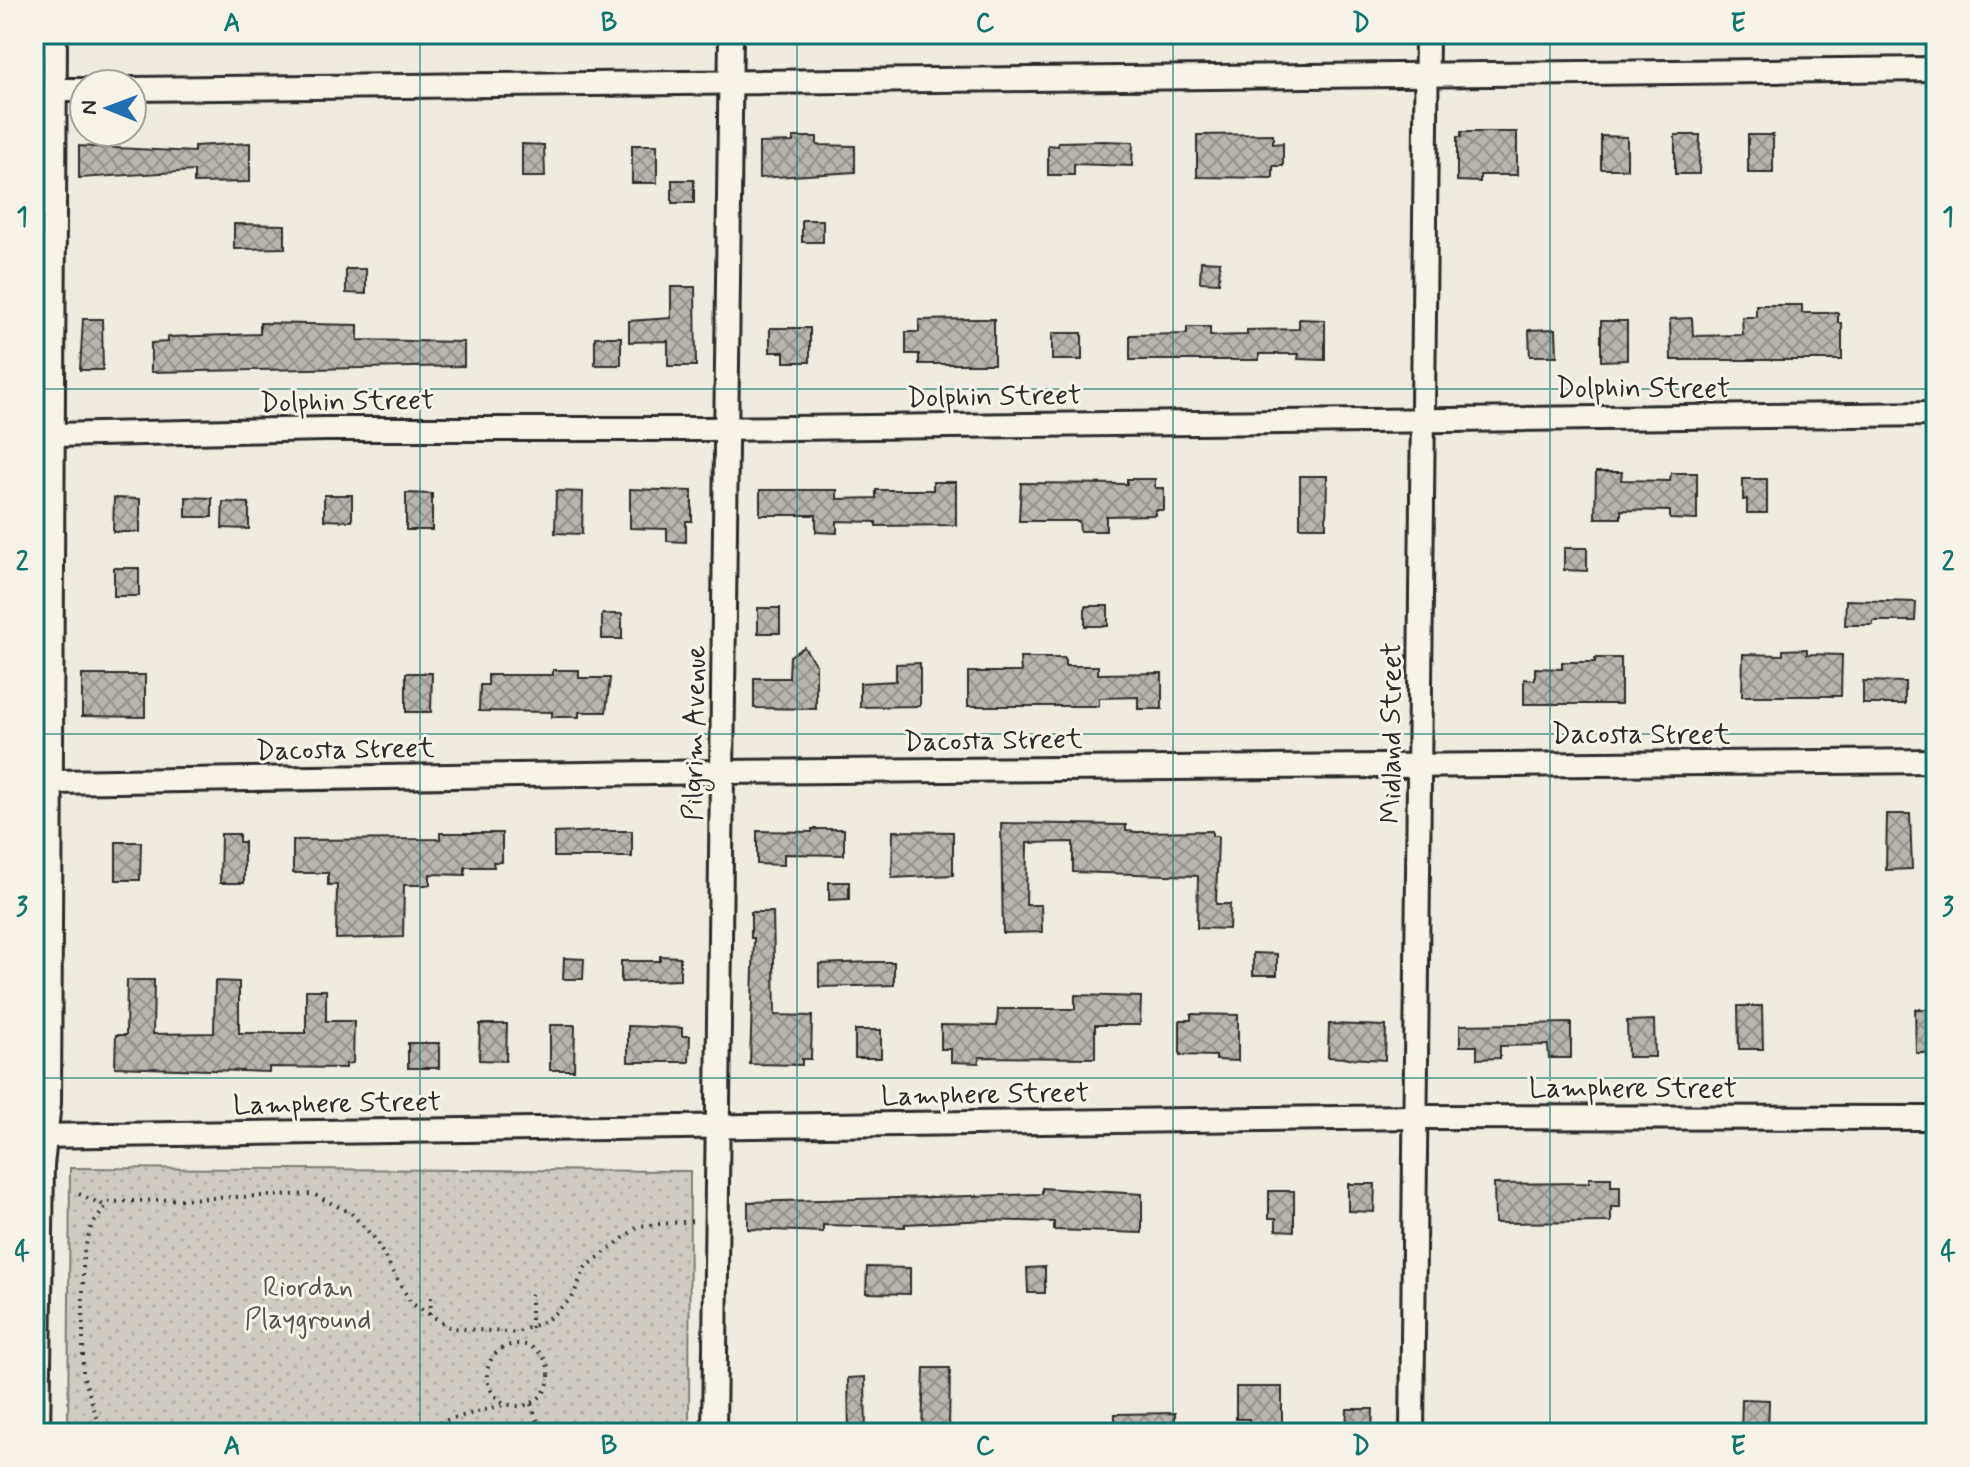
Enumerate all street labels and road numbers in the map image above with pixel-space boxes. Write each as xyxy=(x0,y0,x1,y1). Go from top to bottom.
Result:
street label: Dolphin Street xyxy=(1556,371,1730,408)
street label: Dolphin Street xyxy=(906,377,1082,418)
street label: Dolphin Street xyxy=(259,382,435,423)
street label: Midland Street xyxy=(1374,642,1411,824)
street label: Pilgrim Avenue xyxy=(675,645,718,821)
street label: Dacosta Street xyxy=(1552,717,1731,754)
street label: Dacosta Street xyxy=(903,721,1083,762)
street label: Dacosta Street xyxy=(255,730,435,771)
street label: Lamphere Street xyxy=(1529,1071,1737,1108)
street label: Lamphere Street xyxy=(881,1075,1089,1116)
street label: Lamphere Street xyxy=(233,1084,441,1125)

